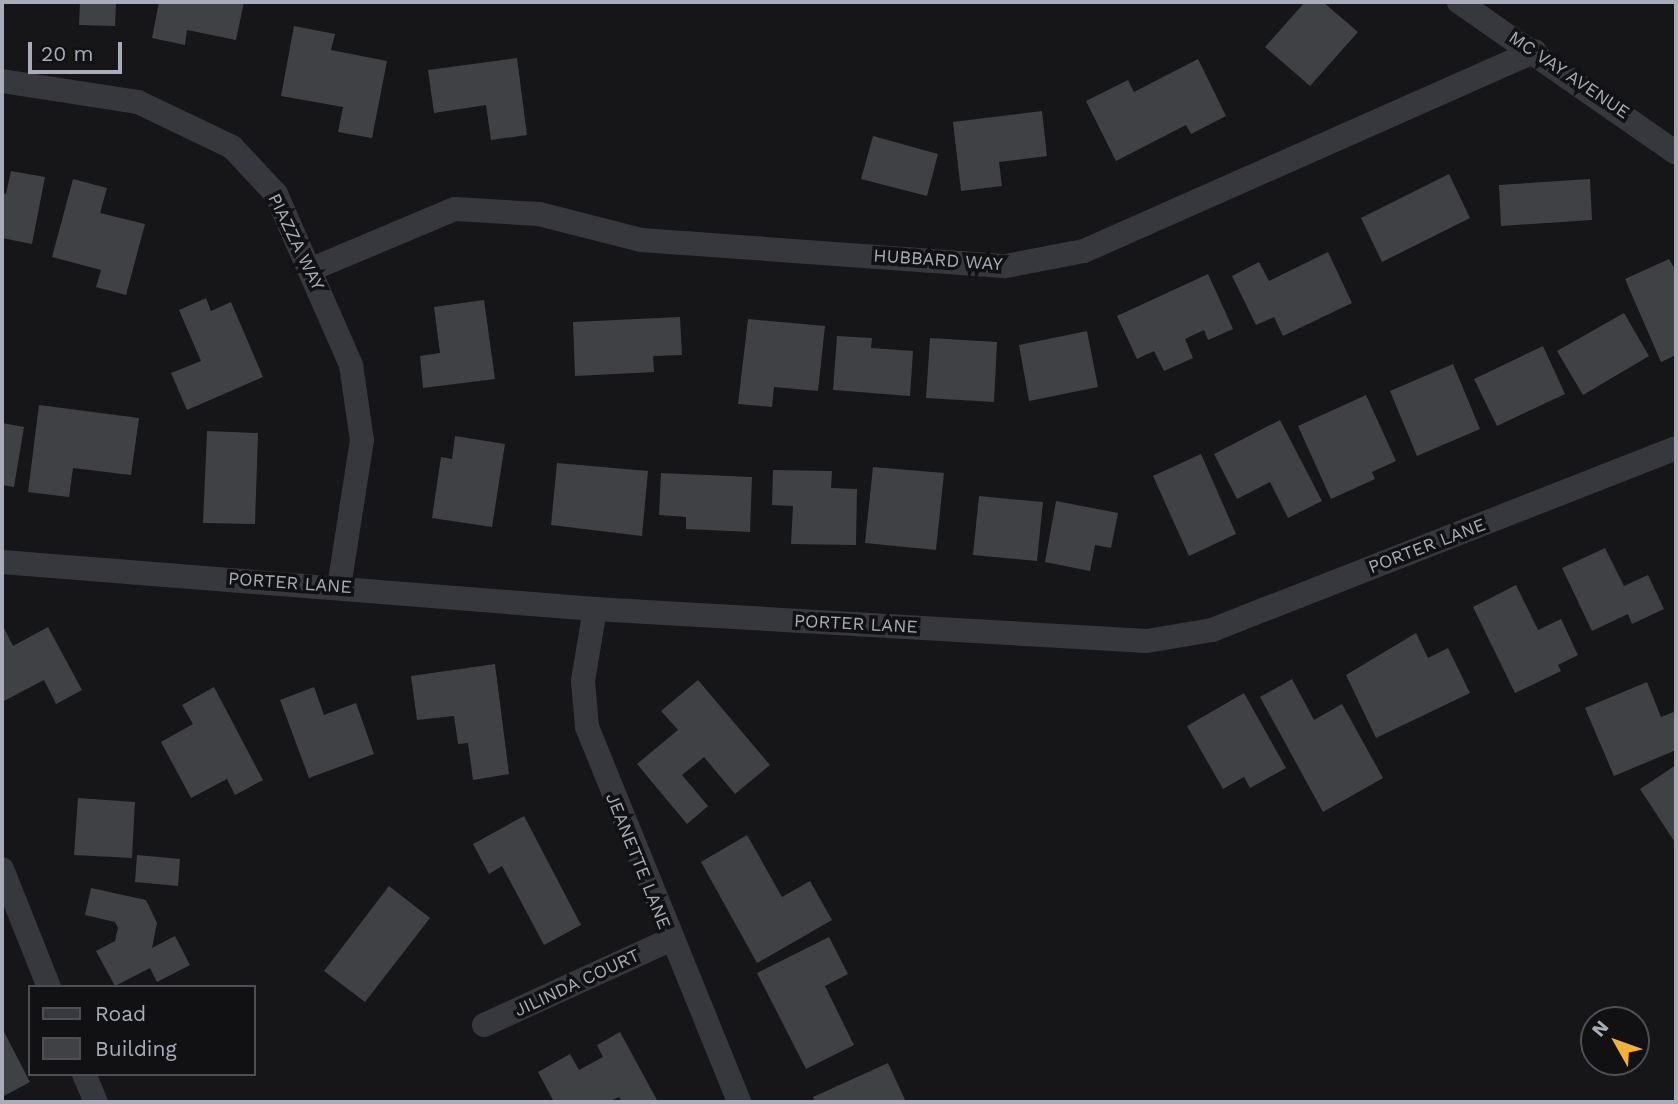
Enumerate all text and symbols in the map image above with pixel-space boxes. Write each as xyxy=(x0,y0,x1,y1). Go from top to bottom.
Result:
street label: MC VAY AVENUE xyxy=(1504,26,1634,124)
scale bar xyxy=(32,28,126,72)
text: 20 m xyxy=(41,41,93,66)
street label: PIAZZA WAY xyxy=(263,189,329,295)
street label: HUBBARD WAY xyxy=(872,245,1004,275)
street label: PORTER LANE xyxy=(1365,514,1489,578)
street label: PORTER LANE xyxy=(227,568,353,598)
street label: PORTER LANE xyxy=(794,610,918,638)
street label: JEANETTE LANE xyxy=(601,790,675,932)
street label: JILINDA COURT xyxy=(511,944,643,1022)
legend xyxy=(28,985,256,1076)
text: Road xyxy=(95,1001,146,1026)
north arrow xyxy=(1580,1006,1650,1076)
text: N xyxy=(1587,1016,1613,1041)
text: Building xyxy=(95,1036,177,1061)

